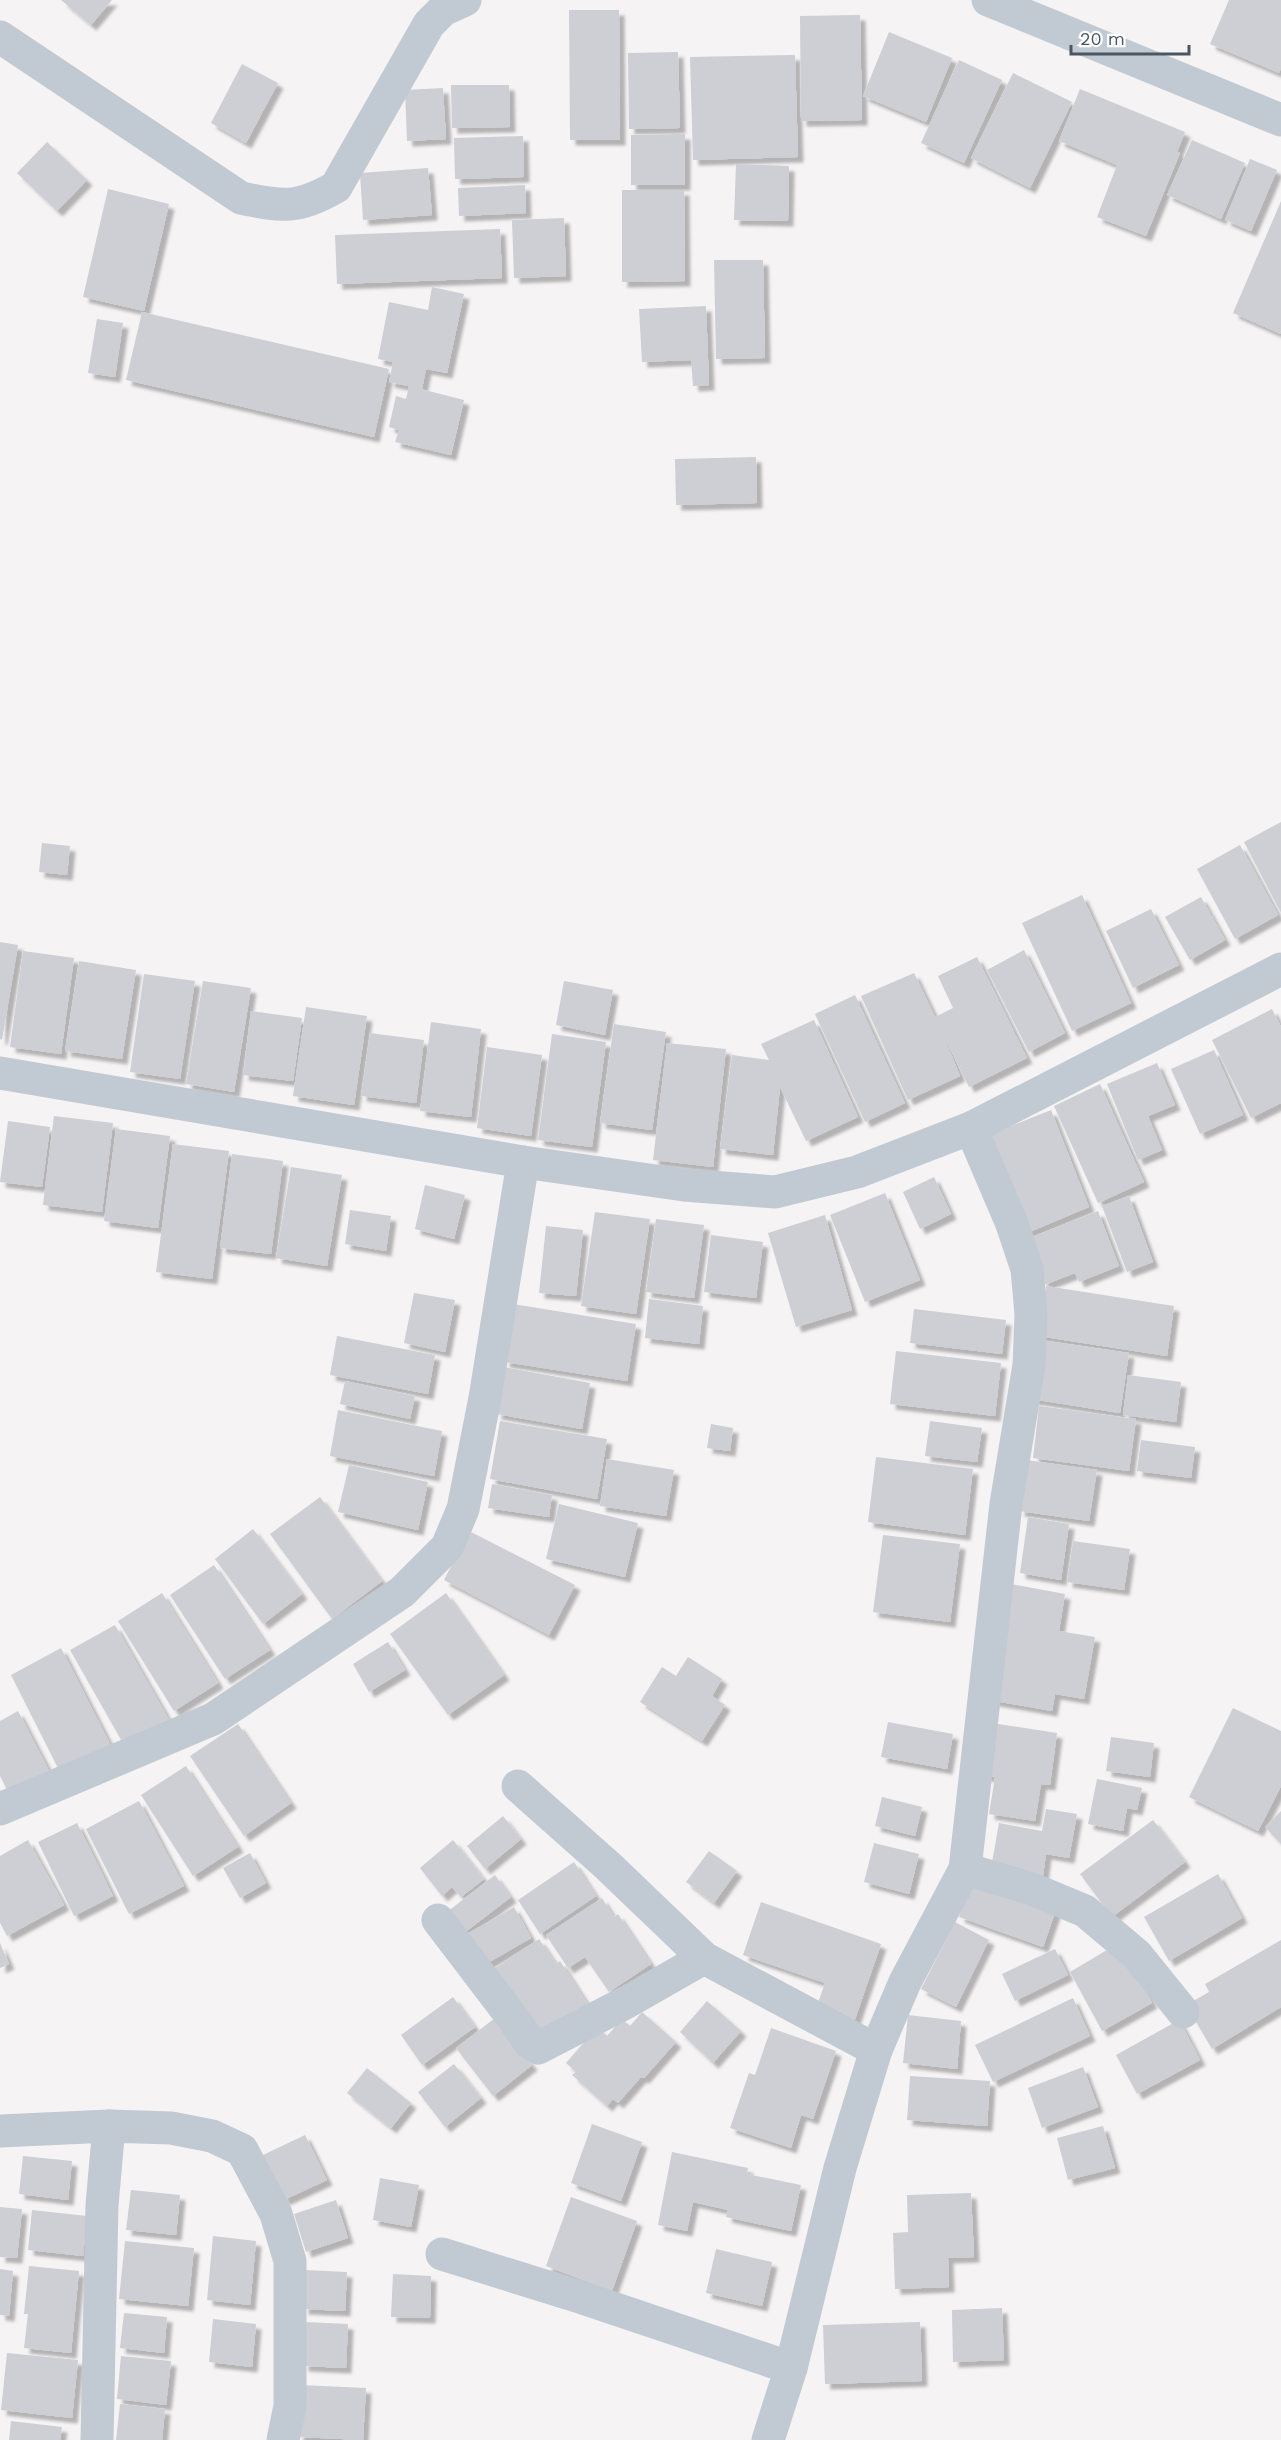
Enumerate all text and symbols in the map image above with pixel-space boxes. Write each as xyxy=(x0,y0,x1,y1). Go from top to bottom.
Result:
scale bar xyxy=(1071,18,1190,56)
text: 20 m xyxy=(1080,28,1125,49)

